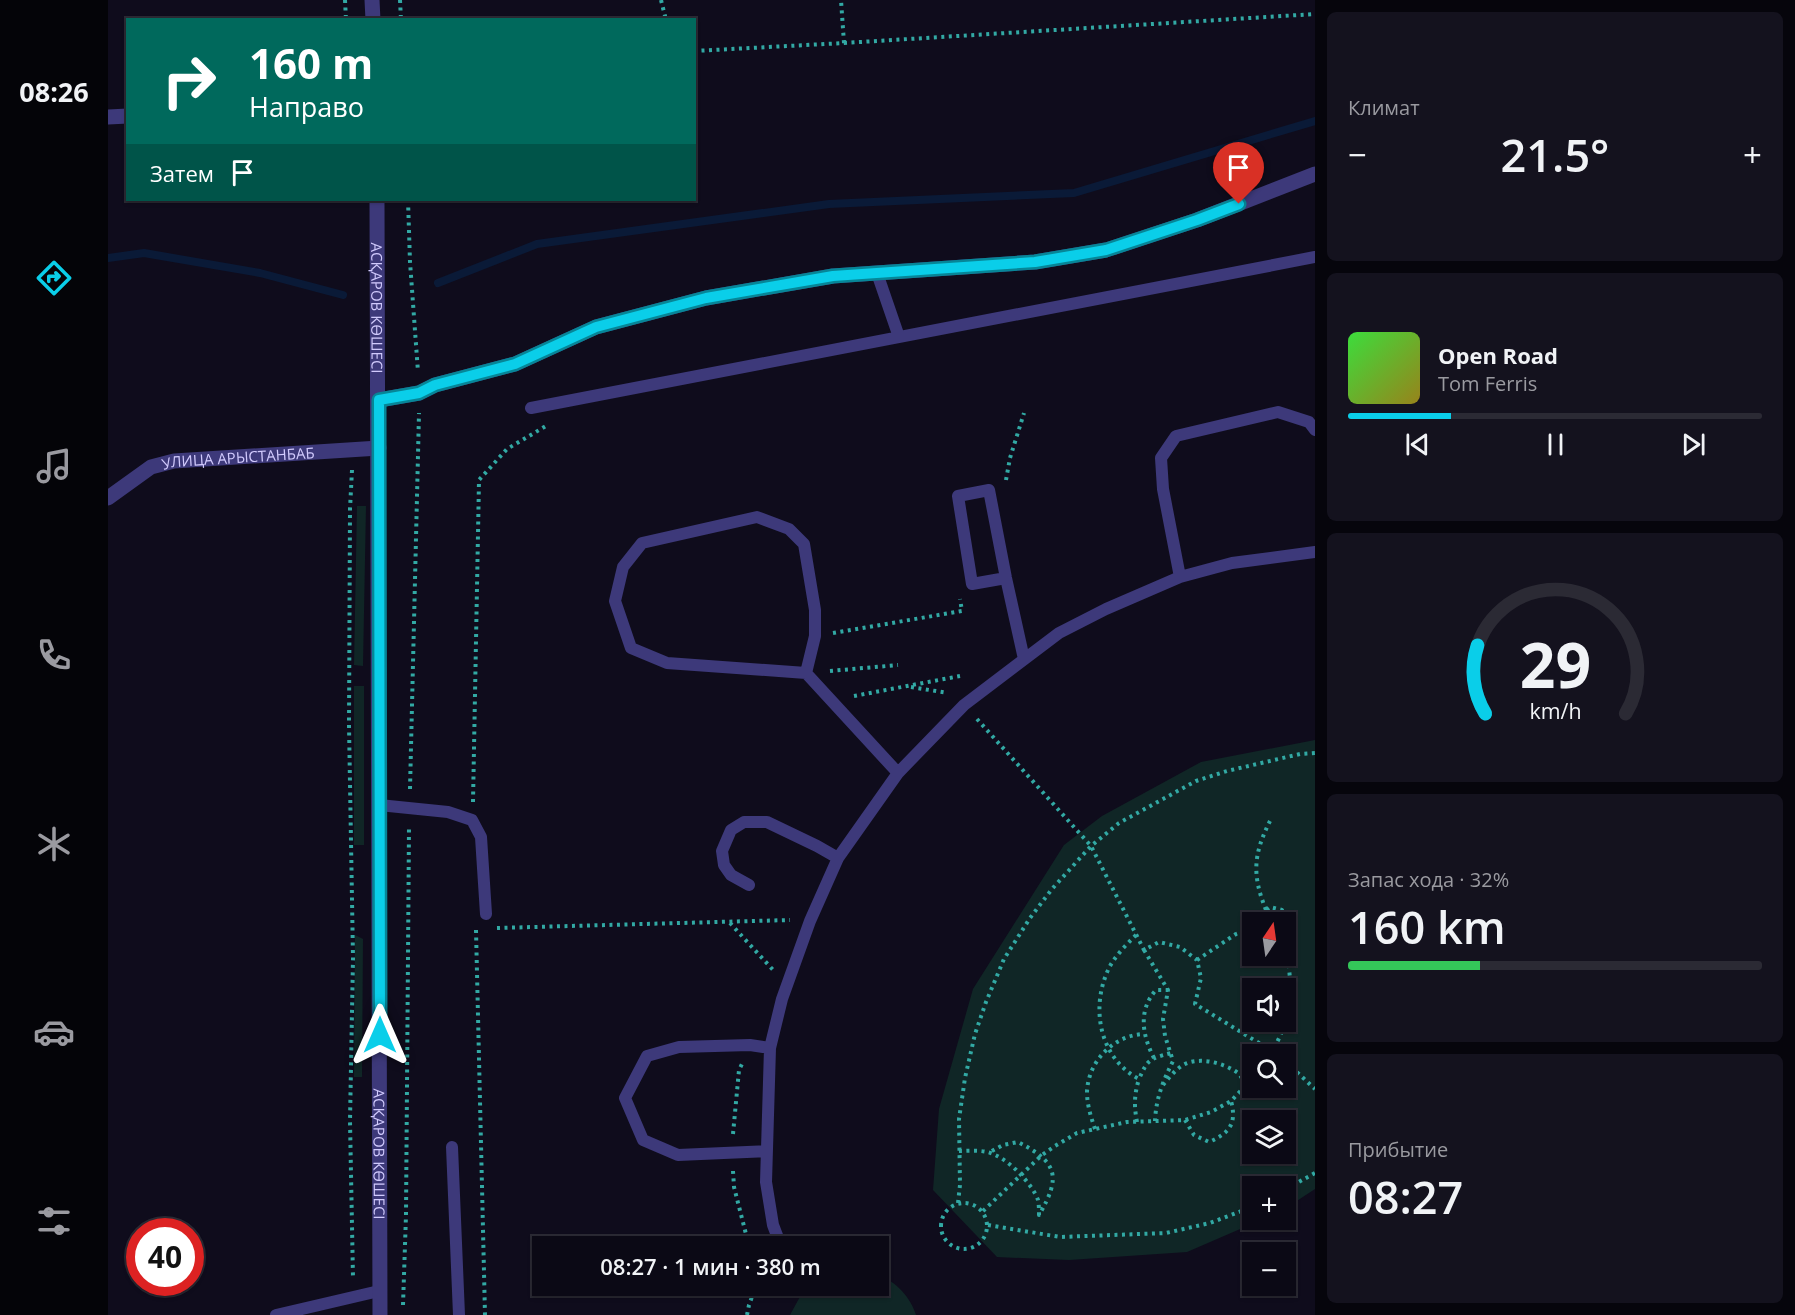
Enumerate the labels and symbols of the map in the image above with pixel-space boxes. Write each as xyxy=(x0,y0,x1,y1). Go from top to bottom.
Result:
pin xyxy=(1213,142,1264,204)
street label: АСҚАРОВ КӨШЕСІ xyxy=(367,242,387,374)
street label: УЛИЦА АРЫСТАНБАБ xyxy=(160,442,315,474)
north arrow xyxy=(1242,912,1296,966)
position arrow xyxy=(348,1003,412,1067)
street label: АСҚАРОВ КӨШЕСІ xyxy=(369,1088,390,1220)
speed limit sign: 40 xyxy=(126,1218,204,1296)

